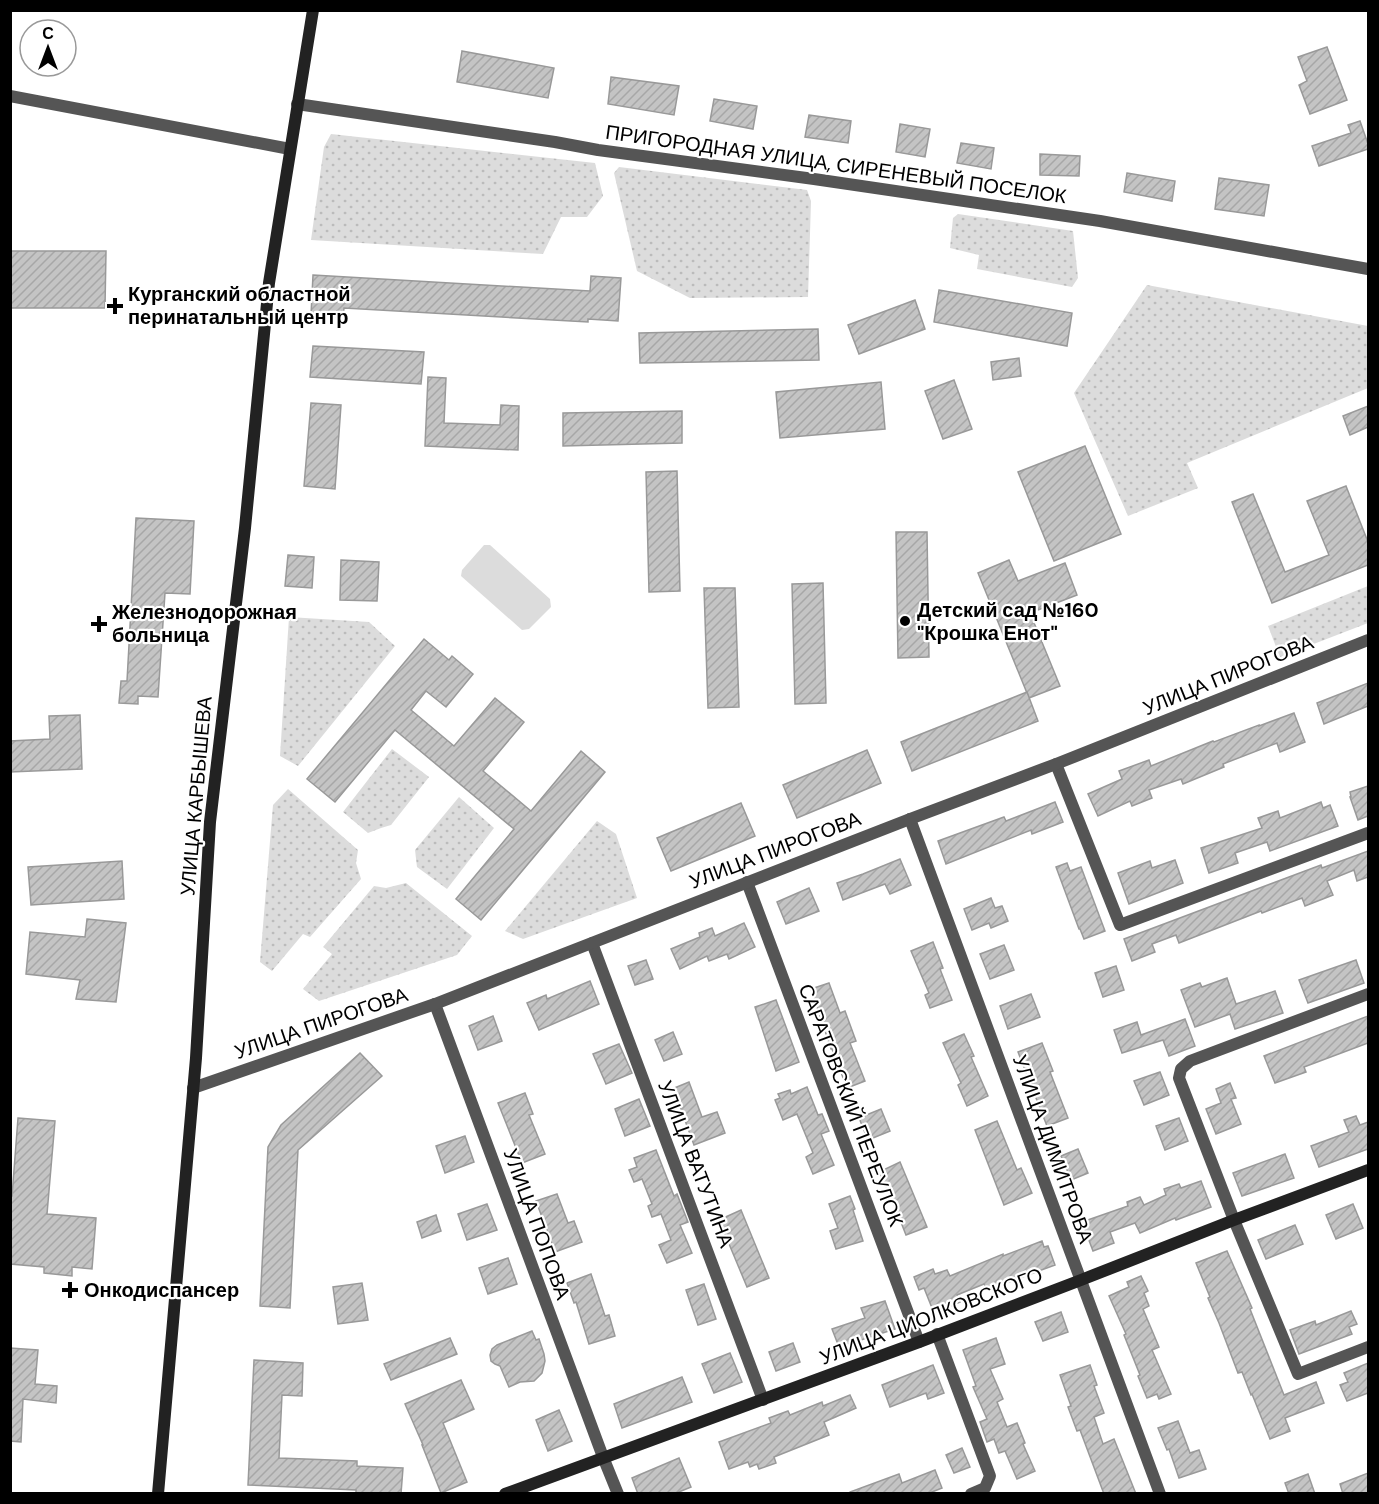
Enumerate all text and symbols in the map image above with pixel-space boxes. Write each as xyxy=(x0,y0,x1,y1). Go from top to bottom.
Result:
north arrow xyxy=(18,18,78,78)
text: С xyxy=(42,23,54,44)
street label: ПРИГОРОДНАЯ УЛИЦА, СИРЕНЕВЫЙ ПОСЕЛОК xyxy=(604,119,1068,209)
place label: Курганский областной перинатальный центр xyxy=(128,281,351,330)
marker: Курганский областной перинатальный центр xyxy=(106,297,124,315)
place label: Детский сад №160 "Крошка Енот" xyxy=(917,597,1099,646)
place label: Железнодорожная больница xyxy=(111,599,297,648)
marker: Детский сад №160 "Крошка Енот" xyxy=(898,614,912,628)
marker: Железнодорожная больница xyxy=(90,615,108,633)
street label: УЛИЦА ПИРОГОВА xyxy=(1139,629,1318,721)
street label: УЛИЦА КАРБЫШЕВА xyxy=(174,695,218,897)
street label: УЛИЦА ПИРОГОВА xyxy=(686,805,865,895)
street label: САРАТОВСКИЙ ПЕРЕУЛОК xyxy=(793,980,909,1230)
street label: УЛИЦА ПИРОГОВА xyxy=(231,981,412,1065)
street label: УЛИЦА ДИМИТРОВА xyxy=(1007,1051,1099,1247)
street label: УЛИЦА ВАТУТИНА xyxy=(652,1077,740,1252)
street label: УЛИЦА ПОПОВА xyxy=(498,1145,577,1304)
street label: УЛИЦА ЦИОЛКОВСКОГО xyxy=(816,1261,1046,1371)
place label: Онкодиспансер xyxy=(84,1277,239,1303)
marker: Онкодиспансер xyxy=(61,1281,79,1299)

